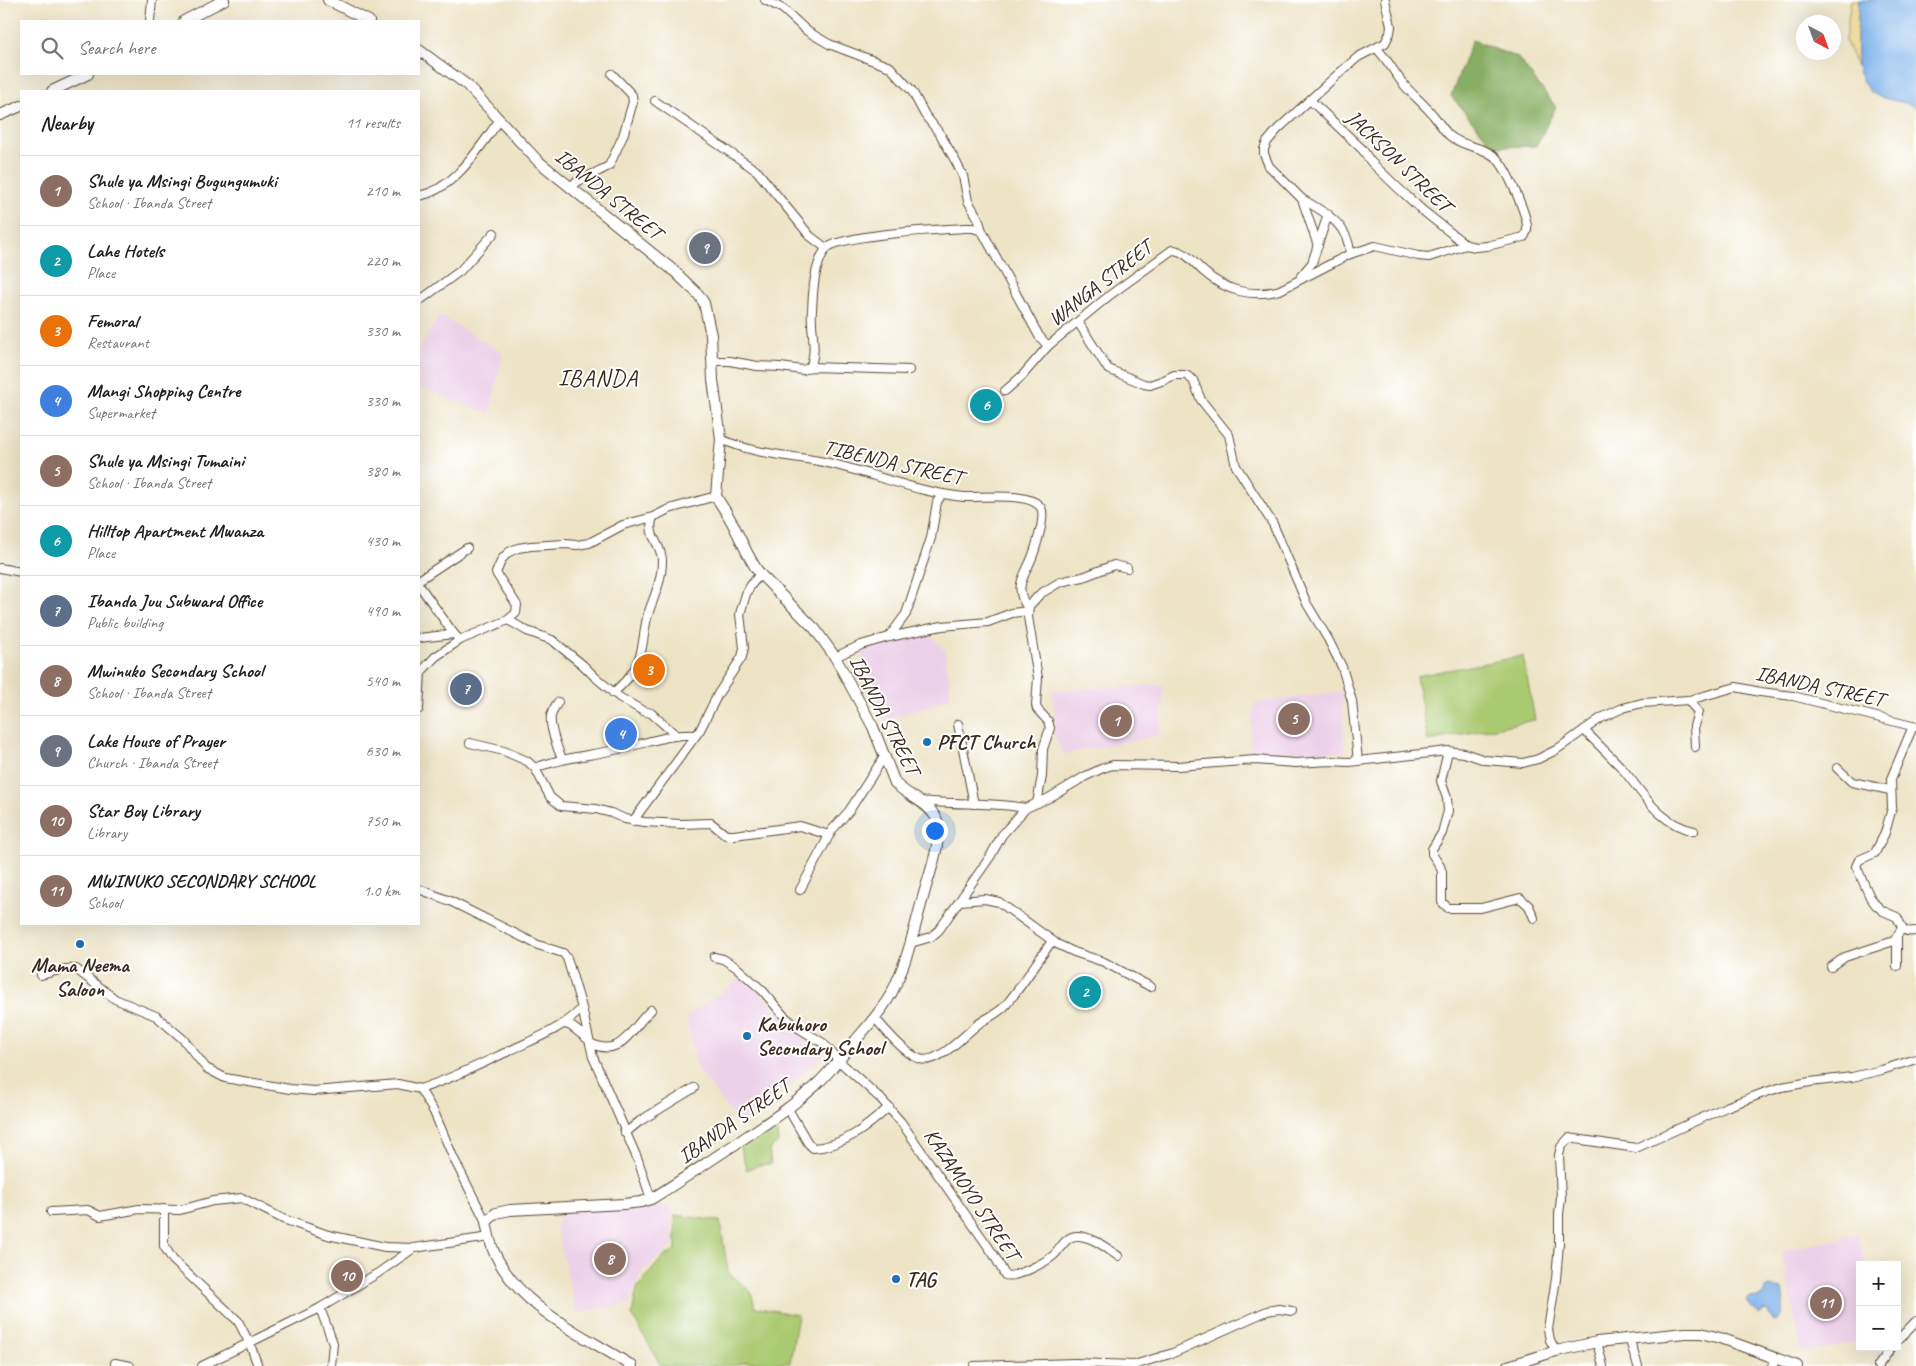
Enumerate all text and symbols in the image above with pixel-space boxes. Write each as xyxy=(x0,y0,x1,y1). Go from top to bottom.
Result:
north arrow xyxy=(1796,15,1841,60)
search box xyxy=(20,20,420,75)
icon: search xyxy=(38,34,66,62)
text: Search here xyxy=(78,36,155,60)
street label: JACKSON STREET xyxy=(1340,104,1461,221)
text: Nearby xyxy=(40,110,93,136)
text: 11 results xyxy=(346,113,400,133)
street label: IBANDA STREET xyxy=(550,143,671,248)
text: Shule ya Msingi Bugungumuki xyxy=(87,169,277,193)
text: 1 xyxy=(52,181,60,201)
text: 210 m xyxy=(366,181,400,201)
text: School · Ibanda Street xyxy=(87,193,211,213)
pin: 9 xyxy=(689,229,721,267)
street label: WANGA STREET xyxy=(1043,232,1160,332)
text: Lahe Hotels xyxy=(87,239,164,263)
text: 2 xyxy=(52,251,60,271)
text: 220 m xyxy=(366,251,400,271)
text: Place xyxy=(87,263,115,283)
text: Femoral xyxy=(87,309,138,333)
text: 3 xyxy=(52,321,60,341)
text: 330 m xyxy=(366,321,400,341)
text: Restaurant xyxy=(87,333,149,353)
district label: IBANDA xyxy=(558,363,638,393)
text: Mangi Shopping Centre xyxy=(87,379,240,403)
pin: 6 xyxy=(970,386,1002,424)
text: 4 xyxy=(52,391,60,411)
text: 330 m xyxy=(366,391,400,411)
text: Supermarket xyxy=(87,403,155,423)
street label: TIBENDA STREET xyxy=(821,433,970,492)
text: Shule ya Msingi Tumaini xyxy=(87,449,244,473)
text: 5 xyxy=(53,461,59,481)
text: 380 m xyxy=(366,461,400,481)
text: School · Ibanda Street xyxy=(87,473,211,493)
text: Hilltop Apartment Mwanza xyxy=(87,519,263,543)
text: 6 xyxy=(52,531,60,551)
text: 430 m xyxy=(366,531,400,551)
text: Place xyxy=(87,543,115,563)
text: Ibanda Juu Subward Office xyxy=(87,589,262,613)
text: 7 xyxy=(52,601,60,621)
text: 490 m xyxy=(366,601,400,621)
text: Public building xyxy=(87,613,163,633)
pin: 3 xyxy=(633,651,665,689)
street label: IBANDA STREET xyxy=(844,651,928,783)
text: Mwinuko Secondary School xyxy=(87,659,263,683)
street label: IBANDA STREET xyxy=(1753,660,1891,713)
pin: 7 xyxy=(450,670,482,708)
text: 8 xyxy=(52,671,60,691)
text: 540 m xyxy=(366,671,400,691)
text: School · Ibanda Street xyxy=(87,683,211,703)
pin: 5 xyxy=(1278,700,1310,738)
pin: 1 xyxy=(1100,702,1132,740)
pin: 4 xyxy=(605,715,637,753)
text: Lake House of Prayer xyxy=(87,729,225,753)
place label: PFCT Church xyxy=(937,729,1036,755)
marker: PFCT Church xyxy=(921,736,933,748)
text: 9 xyxy=(52,741,60,761)
text: 630 m xyxy=(366,741,400,761)
text: Church · Ibanda Street xyxy=(87,753,217,773)
text: Star Boy Library xyxy=(87,799,200,823)
text: 10 xyxy=(49,811,63,831)
text: 750 m xyxy=(366,811,400,831)
your location xyxy=(922,818,948,844)
text: Library xyxy=(87,823,127,843)
text: MWINUKO SECONDARY SCHOOL xyxy=(87,869,316,893)
text: 11 xyxy=(49,881,63,901)
text: 1.0 km xyxy=(363,881,400,901)
text: School xyxy=(87,893,121,913)
marker: Mama Neema Saloon xyxy=(74,938,86,950)
place label: Mama Neema Saloon xyxy=(31,952,130,1002)
pin: 2 xyxy=(1069,973,1101,1011)
place label: Kabuhoro Secondary School xyxy=(757,1011,887,1062)
marker: Kabuhoro Secondary School xyxy=(741,1030,753,1042)
street label: IBANDA STREET xyxy=(673,1070,799,1169)
street label: KAZAMOYO STREET xyxy=(918,1123,1029,1269)
pin: 8 xyxy=(594,1240,626,1278)
pin: 10 xyxy=(331,1257,363,1295)
map controls xyxy=(1856,1261,1901,1351)
button: + xyxy=(1856,1261,1901,1306)
place label: TAG xyxy=(906,1266,938,1292)
marker: TAG xyxy=(890,1273,902,1285)
pin: 11 xyxy=(1810,1284,1842,1322)
button: − xyxy=(1856,1306,1901,1351)

